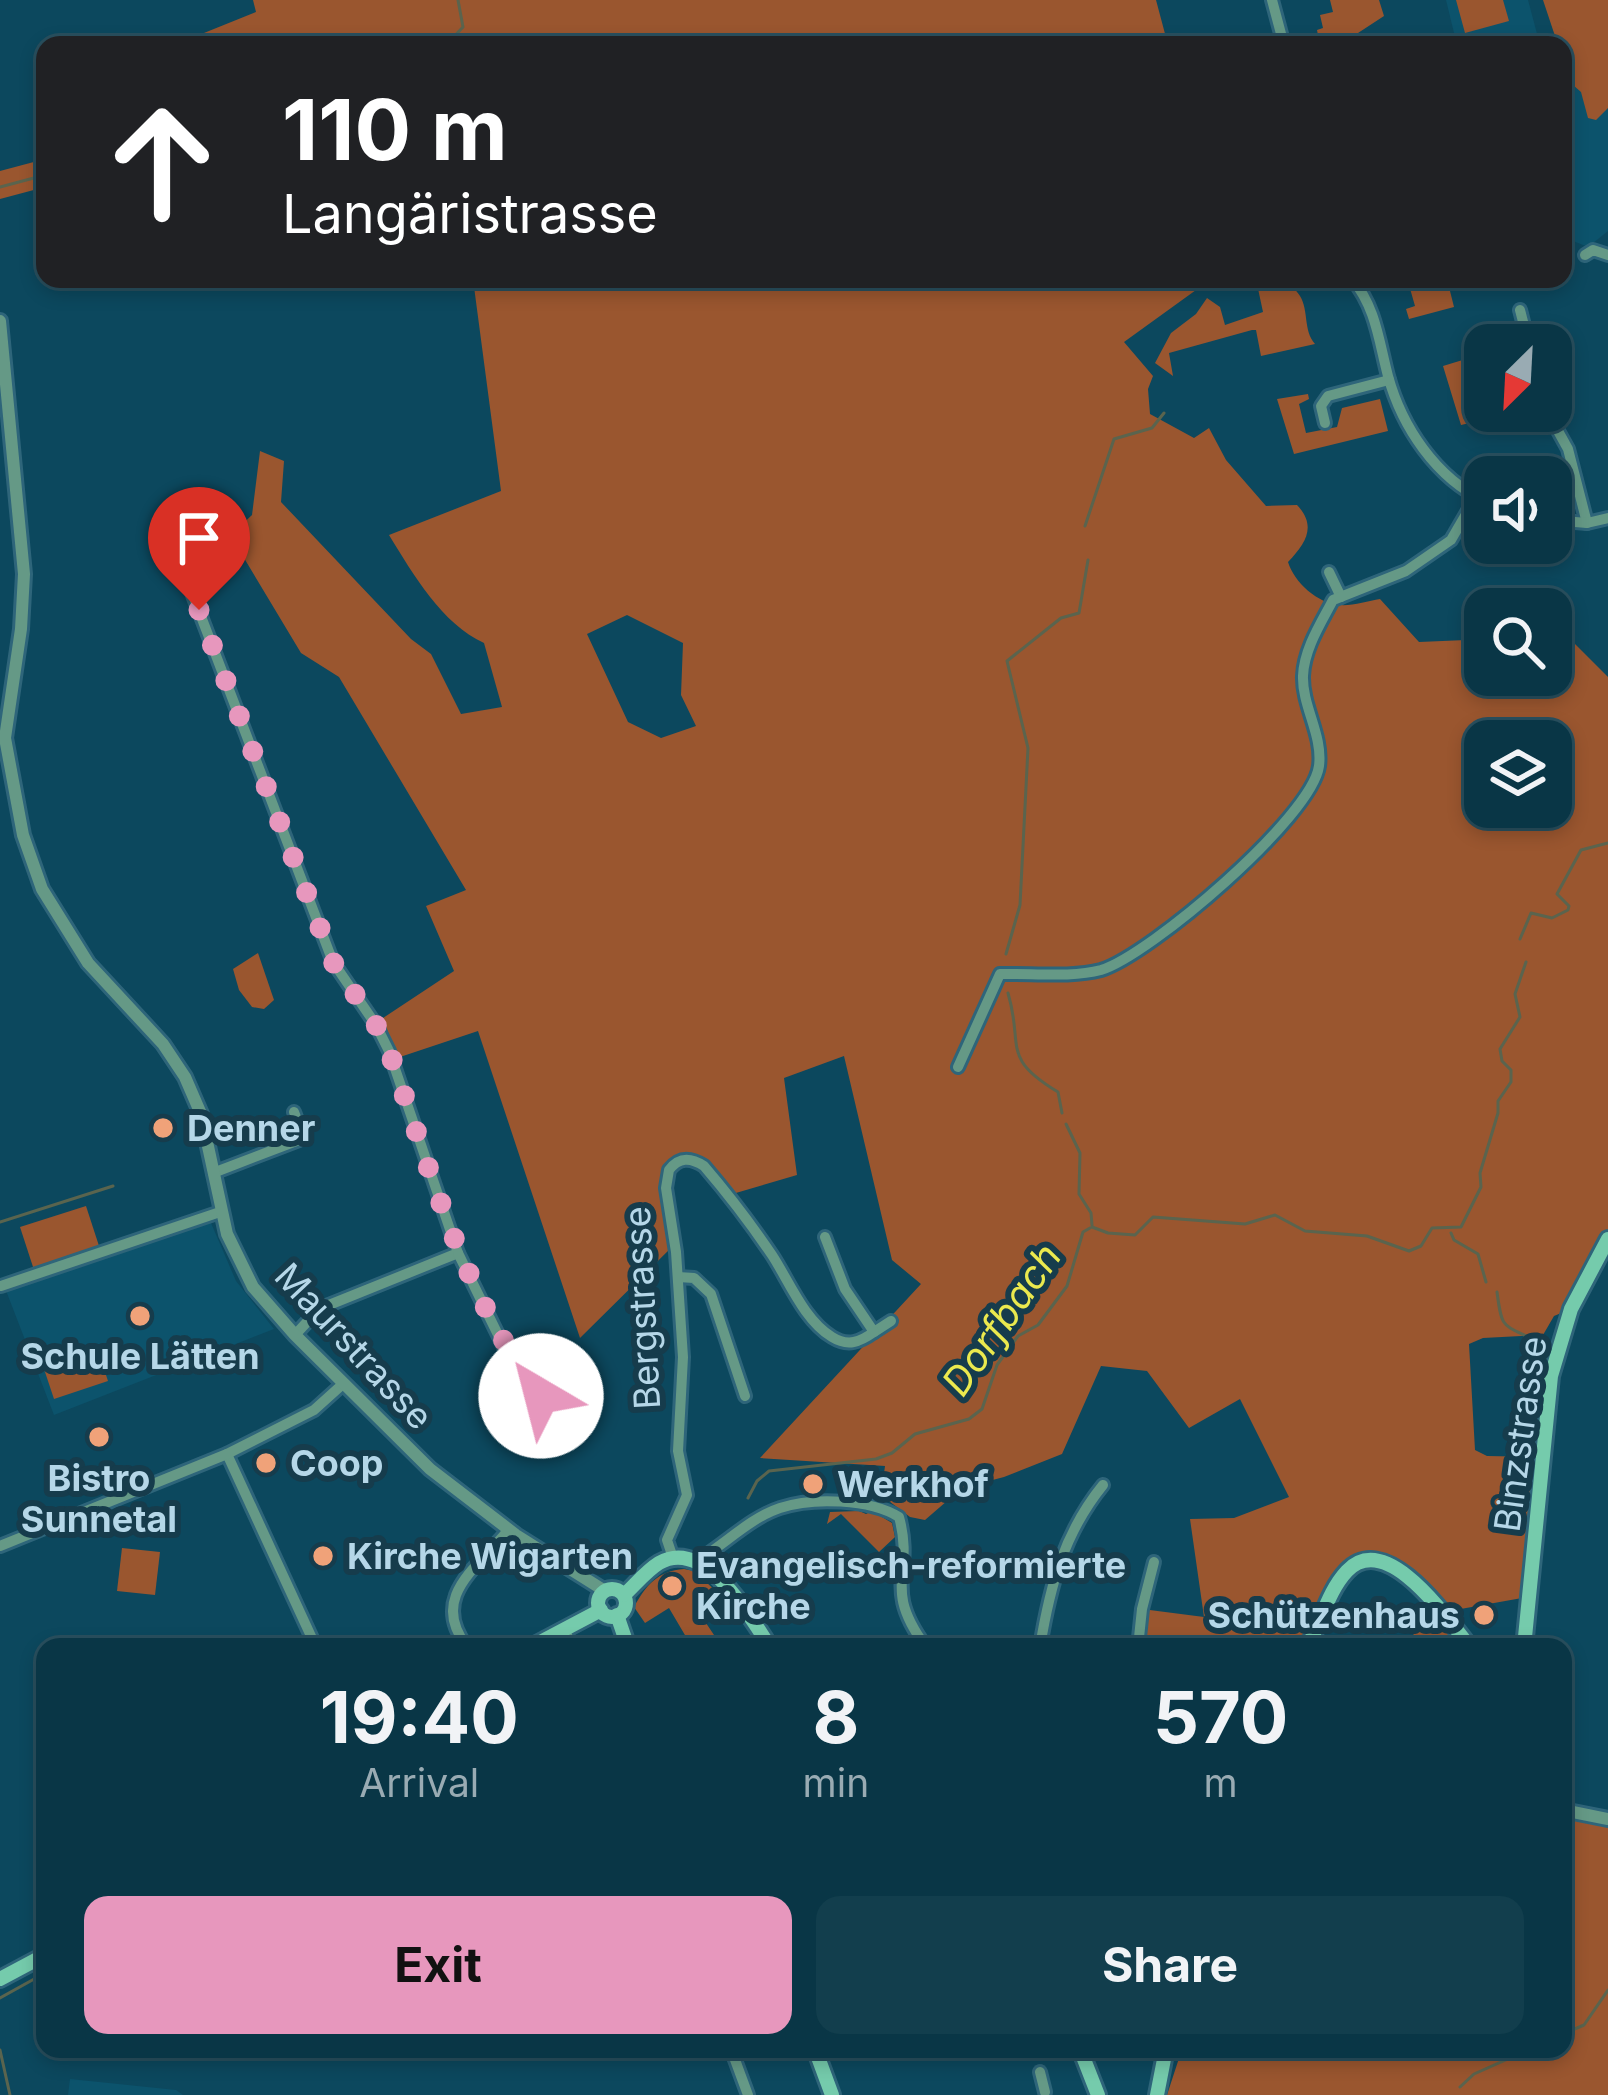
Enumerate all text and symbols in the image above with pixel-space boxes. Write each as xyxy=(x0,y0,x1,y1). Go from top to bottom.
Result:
text: 110 m xyxy=(282,79,508,180)
icon: ahead xyxy=(84,84,240,240)
text: Langäristrasse xyxy=(282,181,658,246)
north arrow xyxy=(1464,324,1572,432)
map controls xyxy=(1464,324,1572,828)
button: sound xyxy=(1464,456,1572,564)
pin xyxy=(148,487,250,610)
icon: arrive xyxy=(166,505,232,571)
button: search xyxy=(1464,588,1572,696)
button: layers xyxy=(1464,720,1572,828)
place label: Denner xyxy=(187,1106,315,1150)
marker: Denner xyxy=(150,1115,176,1141)
street label: Bergstrasse xyxy=(615,1205,669,1411)
water label: Dorfbach xyxy=(932,1234,1070,1404)
street label: Maurstrasse xyxy=(266,1254,442,1438)
marker: Schule Lätten xyxy=(127,1303,153,1329)
position arrow xyxy=(478,1333,604,1459)
street label: Binzstrasse xyxy=(1485,1333,1555,1535)
place label: Schule Lätten xyxy=(20,1334,260,1378)
marker: Bistro Sunnetal xyxy=(86,1424,112,1450)
place label: Coop xyxy=(290,1441,383,1485)
marker: Coop xyxy=(253,1450,279,1476)
place label: Bistro Sunnetal xyxy=(21,1456,177,1541)
place label: Werkhof xyxy=(837,1462,989,1506)
marker: Werkhof xyxy=(800,1471,826,1497)
place label: Kirche Wigarten xyxy=(347,1534,633,1578)
marker: Kirche Wigarten xyxy=(310,1543,336,1569)
place label: Evangelisch-reformierte Kirche xyxy=(696,1543,1126,1628)
marker: Evangelisch-reformierte Kirche xyxy=(659,1573,685,1599)
place label: Schützenhaus xyxy=(1208,1593,1460,1637)
marker: Schützenhaus xyxy=(1471,1602,1497,1628)
text: 19:40 xyxy=(320,1673,519,1760)
text: 8 xyxy=(812,1673,859,1760)
text: 570 xyxy=(1153,1673,1288,1760)
text: Arrival xyxy=(359,1759,479,1806)
text: min xyxy=(803,1759,869,1806)
text: m xyxy=(1203,1759,1238,1806)
button: Exit xyxy=(84,1896,792,2034)
button: Share xyxy=(816,1896,1524,2034)

